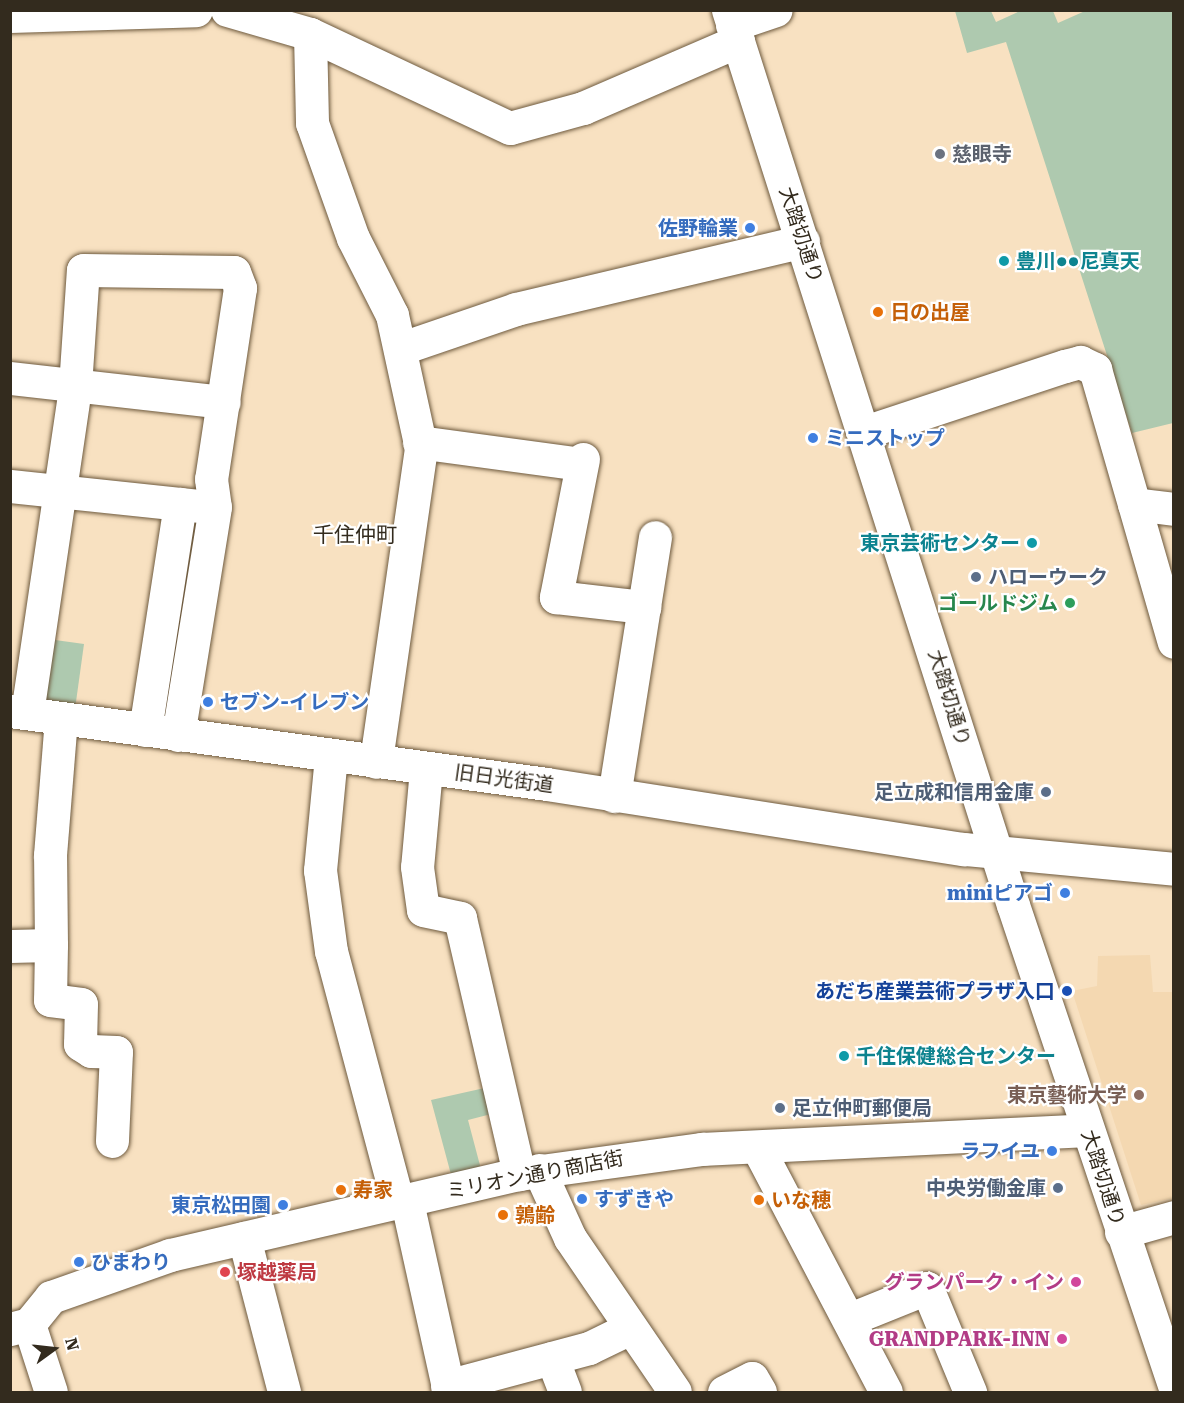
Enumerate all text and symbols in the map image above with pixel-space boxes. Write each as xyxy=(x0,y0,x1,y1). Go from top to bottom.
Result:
place label: 慈眼寺 xyxy=(952,142,1012,166)
marker: 慈眼寺 xyxy=(933,147,947,161)
street label: 大踏切通り xyxy=(774,184,828,286)
place label: 佐野輪業 xyxy=(658,216,738,240)
marker: 佐野輪業 xyxy=(743,221,757,235)
place label: 豊川●●尼真天 xyxy=(1016,249,1140,273)
marker: 豊川●●尼真天 xyxy=(997,254,1011,268)
place label: 日の出屋 xyxy=(890,300,970,324)
marker: 日の出屋 xyxy=(871,305,885,319)
place label: ミニストップ xyxy=(825,426,945,450)
marker: ミニストップ xyxy=(806,431,820,445)
district label: 千住仲町 xyxy=(313,522,397,548)
place label: 東京芸術センター xyxy=(860,531,1020,555)
marker: 東京芸術センター xyxy=(1025,536,1039,550)
place label: ハローウーク xyxy=(988,565,1108,589)
marker: ハローウーク xyxy=(969,570,983,584)
place label: ゴールドジム xyxy=(938,591,1058,615)
marker: ゴールドジム xyxy=(1063,596,1077,610)
street label: 大踏切通り xyxy=(923,647,975,749)
place label: セブン-イレブン xyxy=(220,690,369,714)
marker: セブン-イレブン xyxy=(201,695,215,709)
street label: 旧日光街道 xyxy=(453,760,555,798)
place label: 足立成和信用金庫 xyxy=(874,780,1034,804)
marker: 足立成和信用金庫 xyxy=(1039,785,1053,799)
place label: miniピアゴ xyxy=(947,881,1053,905)
marker: miniピアゴ xyxy=(1058,886,1072,900)
place label: あだち産業芸術プラザ入口 xyxy=(815,979,1055,1003)
marker: あだち産業芸術プラザ入口 xyxy=(1060,984,1074,998)
place label: 千住保健総合センター xyxy=(856,1044,1056,1068)
marker: 千住保健総合センター xyxy=(837,1049,851,1063)
place label: 東京藝術大学 xyxy=(1007,1083,1127,1107)
marker: 東京藝術大学 xyxy=(1132,1088,1146,1102)
place label: 足立仲町郵便局 xyxy=(792,1096,932,1120)
marker: 足立仲町郵便局 xyxy=(773,1101,787,1115)
street label: 大踏切通り xyxy=(1076,1127,1130,1229)
place label: ラフイユ xyxy=(960,1139,1040,1163)
marker: ラフイユ xyxy=(1045,1144,1059,1158)
street label: ミリオン通り商店街 xyxy=(444,1146,626,1204)
place label: 中央労働金庫 xyxy=(926,1176,1046,1200)
place label: 寿家 xyxy=(353,1178,393,1202)
marker: 中央労働金庫 xyxy=(1051,1181,1065,1195)
marker: 寿家 xyxy=(334,1183,348,1197)
place label: すずきや xyxy=(594,1187,674,1211)
place label: いな穂 xyxy=(771,1188,831,1212)
marker: すずきや xyxy=(575,1192,589,1206)
place label: 東京松田園 xyxy=(171,1193,271,1217)
marker: いな穂 xyxy=(752,1193,766,1207)
marker: 東京松田園 xyxy=(276,1198,290,1212)
place label: 鶉齢 xyxy=(515,1203,555,1227)
marker: 鶉齢 xyxy=(496,1208,510,1222)
place label: ひまわり xyxy=(91,1250,171,1274)
marker: ひまわり xyxy=(72,1255,86,1269)
place label: 塚越薬局 xyxy=(237,1260,317,1284)
marker: 塚越薬局 xyxy=(218,1265,232,1279)
place label: グランパーク・イン xyxy=(884,1270,1064,1294)
marker: グランパーク・イン xyxy=(1069,1275,1083,1289)
north arrow xyxy=(24,1319,84,1379)
place label: GRANDPARK-INN xyxy=(869,1327,1050,1351)
marker: GRANDPARK-INN xyxy=(1055,1332,1069,1346)
text: N xyxy=(61,1336,83,1353)

